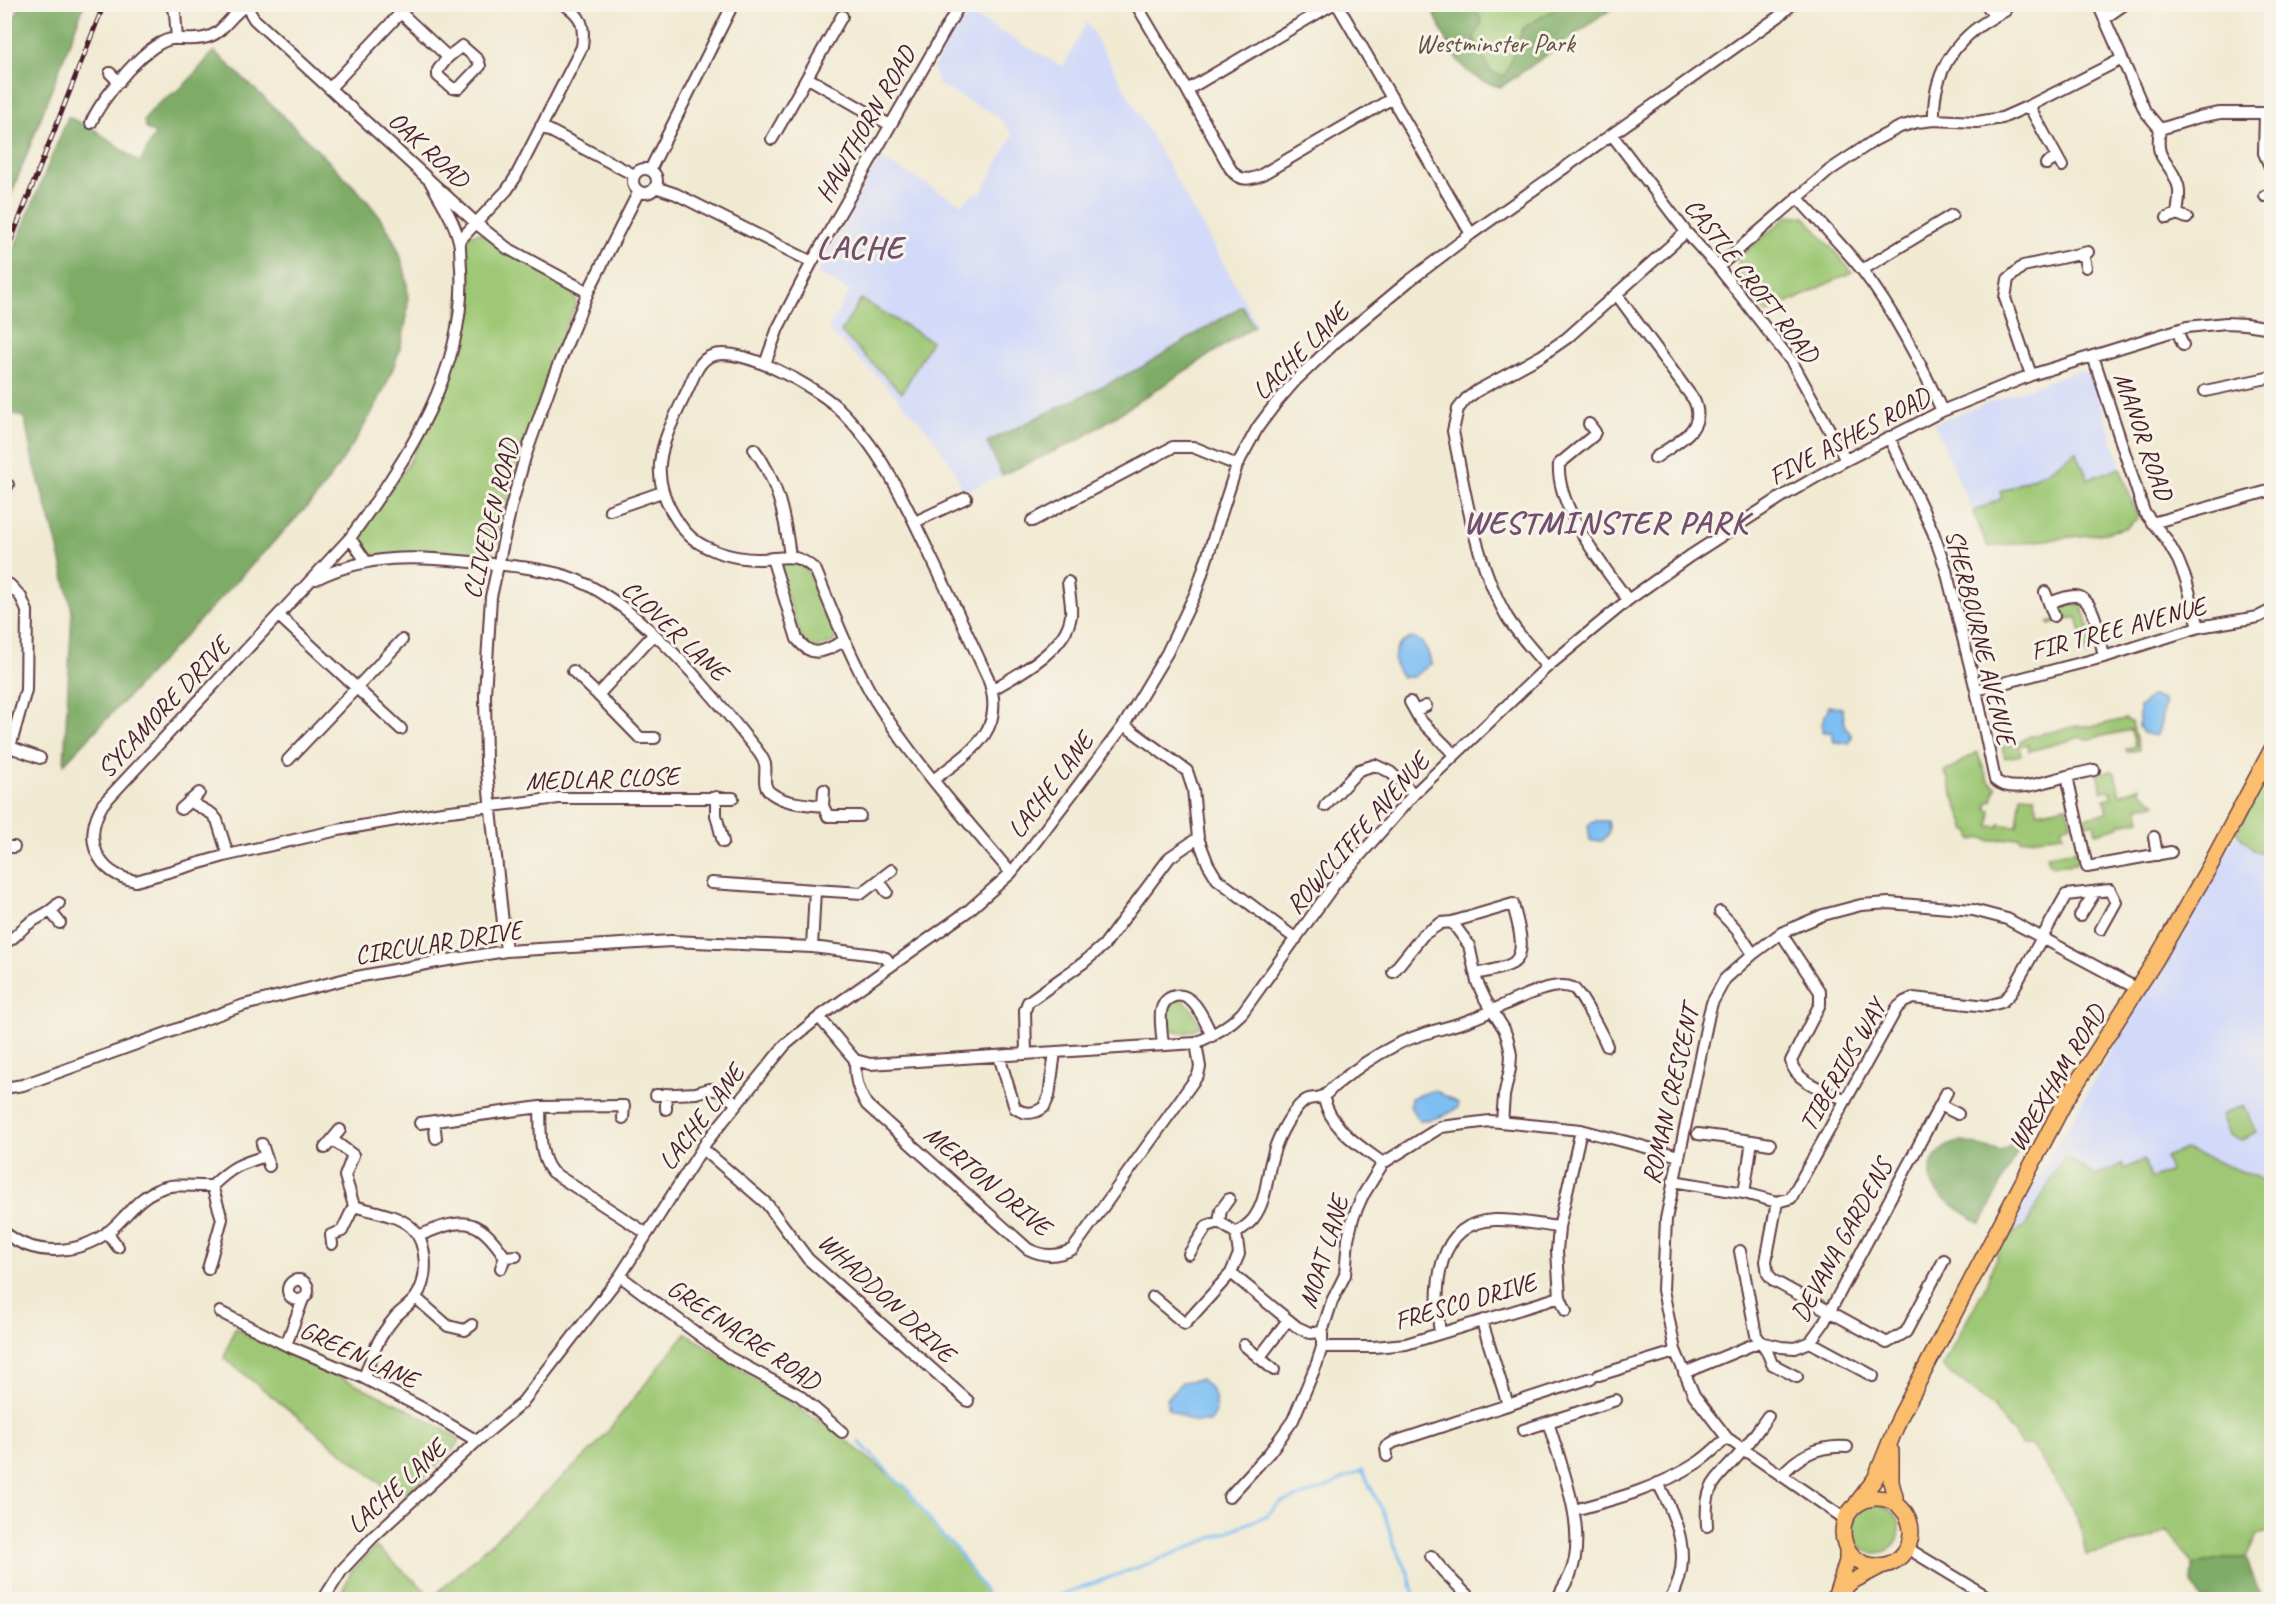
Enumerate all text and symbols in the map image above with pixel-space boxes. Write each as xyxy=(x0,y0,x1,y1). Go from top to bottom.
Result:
park label: Westminster Park xyxy=(1416,27,1577,60)
street label: HAWTHORN ROAD xyxy=(808,39,924,208)
street label: OAK ROAD xyxy=(381,104,478,197)
street label: CASTLE CROFT ROAD xyxy=(1677,191,1827,371)
district label: LACHE xyxy=(816,227,907,268)
street label: LACHE LANE xyxy=(1245,294,1358,407)
street label: MANOR ROAD xyxy=(2106,368,2181,506)
street label: FIVE ASHES ROAD xyxy=(1763,379,1937,493)
street label: CLIVEDEN ROAD xyxy=(455,434,527,602)
district label: WESTMINSTER PARK xyxy=(1463,502,1754,543)
street label: SHERBOURNE AVENUE xyxy=(1938,526,2024,752)
street label: CLOVER LANE xyxy=(614,573,737,690)
street label: FIR TREE AVENUE xyxy=(2027,588,2212,668)
street label: SYCAMORE DRIVE xyxy=(90,627,240,785)
street label: LACHE LANE xyxy=(1000,724,1103,845)
street label: ROWCLIFFE AVENUE xyxy=(1278,743,1439,921)
street label: MEDLAR CLOSE xyxy=(525,759,683,798)
street label: CIRCULAR DRIVE xyxy=(352,912,527,972)
street label: TIBERIUS WAY xyxy=(1791,990,1895,1137)
street label: ROMAN CRESCENT xyxy=(1634,996,1709,1187)
street label: WREXHAM ROAD xyxy=(2000,998,2114,1157)
street label: LACHE LANE xyxy=(651,1056,754,1177)
street label: MERTON DRIVE xyxy=(917,1118,1060,1245)
street label: DEVANA GARDENS xyxy=(1783,1150,1901,1327)
street label: MOAT LANE xyxy=(1291,1189,1357,1312)
street label: WHADDON DRIVE xyxy=(811,1225,965,1372)
street label: FRESCO DRIVE xyxy=(1391,1265,1543,1337)
street label: GREENACRE ROAD xyxy=(661,1271,828,1399)
street label: GREEN LANE xyxy=(295,1313,426,1397)
street label: LACHE LANE xyxy=(340,1430,455,1541)

